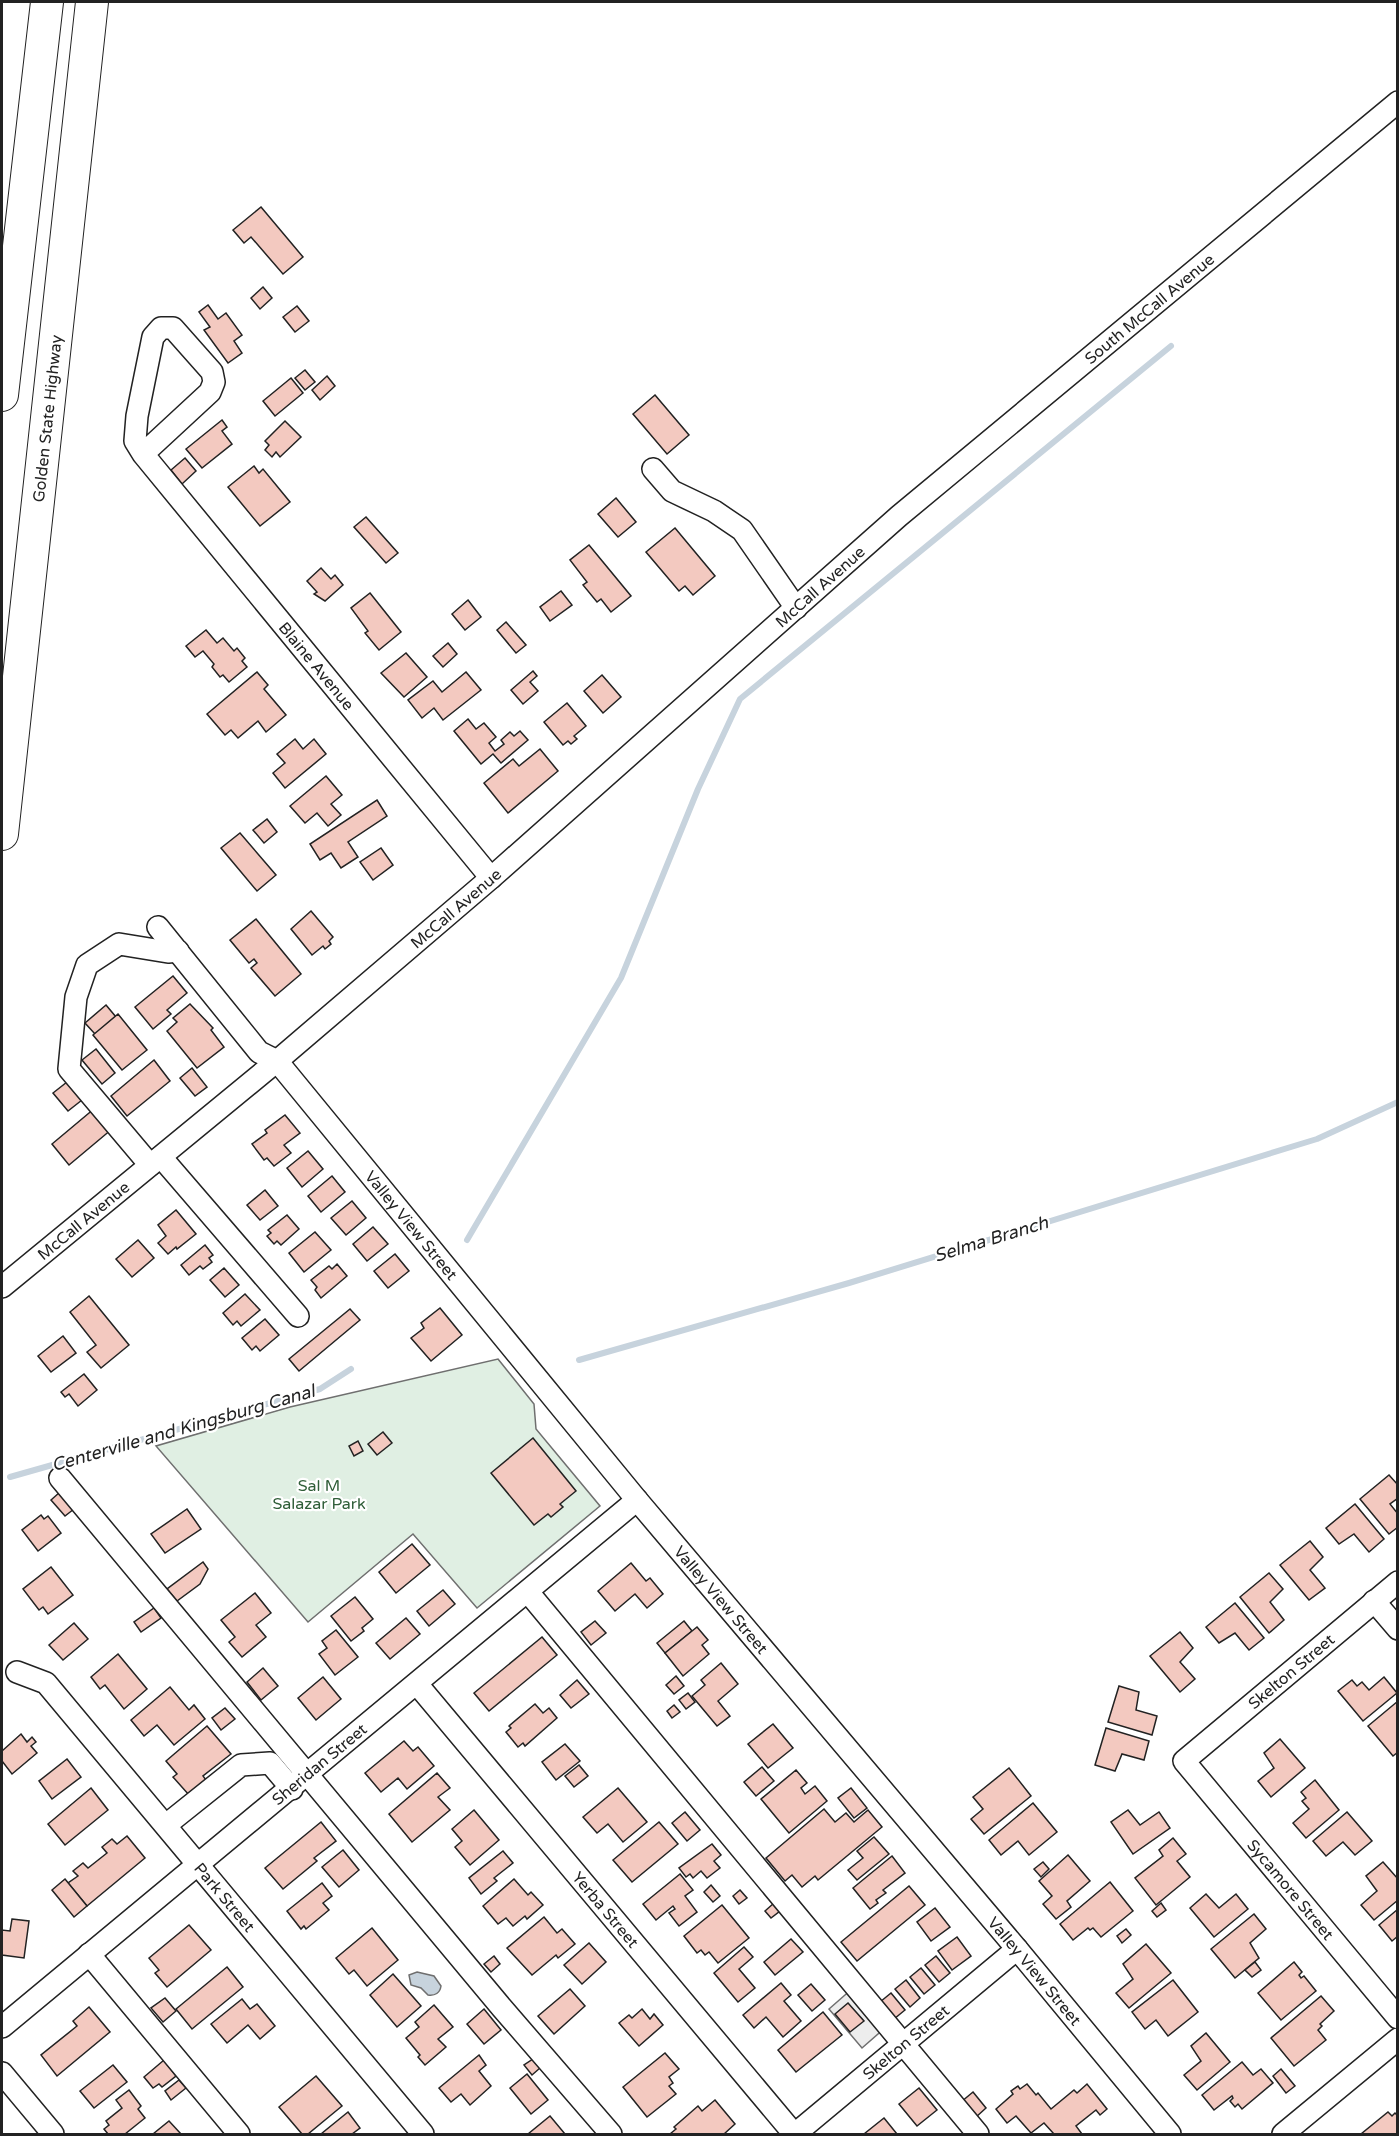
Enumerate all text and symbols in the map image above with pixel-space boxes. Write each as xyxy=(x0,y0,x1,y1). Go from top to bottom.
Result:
street label: South McCall Avenue xyxy=(1081,250,1219,369)
street label: Golden State Highway xyxy=(29,333,67,503)
street label: McCall Avenue xyxy=(771,542,869,632)
street label: Blaine Avenue xyxy=(274,618,358,715)
street label: McCall Avenue xyxy=(407,865,506,953)
street label: Valley View Street xyxy=(360,1167,461,1284)
street label: McCall Avenue xyxy=(34,1177,134,1265)
water label: Selma Branch xyxy=(931,1211,1052,1267)
water label: Centerville and Kingsburg Canal xyxy=(49,1379,319,1476)
park label: Sal M Salazar Park xyxy=(272,1476,366,1514)
street label: Valley View Street xyxy=(669,1542,772,1658)
street label: Skelton Street xyxy=(1244,1630,1339,1714)
street label: Sheridan Street xyxy=(268,1719,371,1810)
street label: Sycamore Street xyxy=(1243,1836,1338,1944)
street label: Park Street xyxy=(189,1859,259,1936)
street label: Yerba Street xyxy=(567,1868,643,1952)
street label: Valley View Street xyxy=(983,1913,1085,2030)
street label: Skelton Street xyxy=(859,2001,954,2084)

